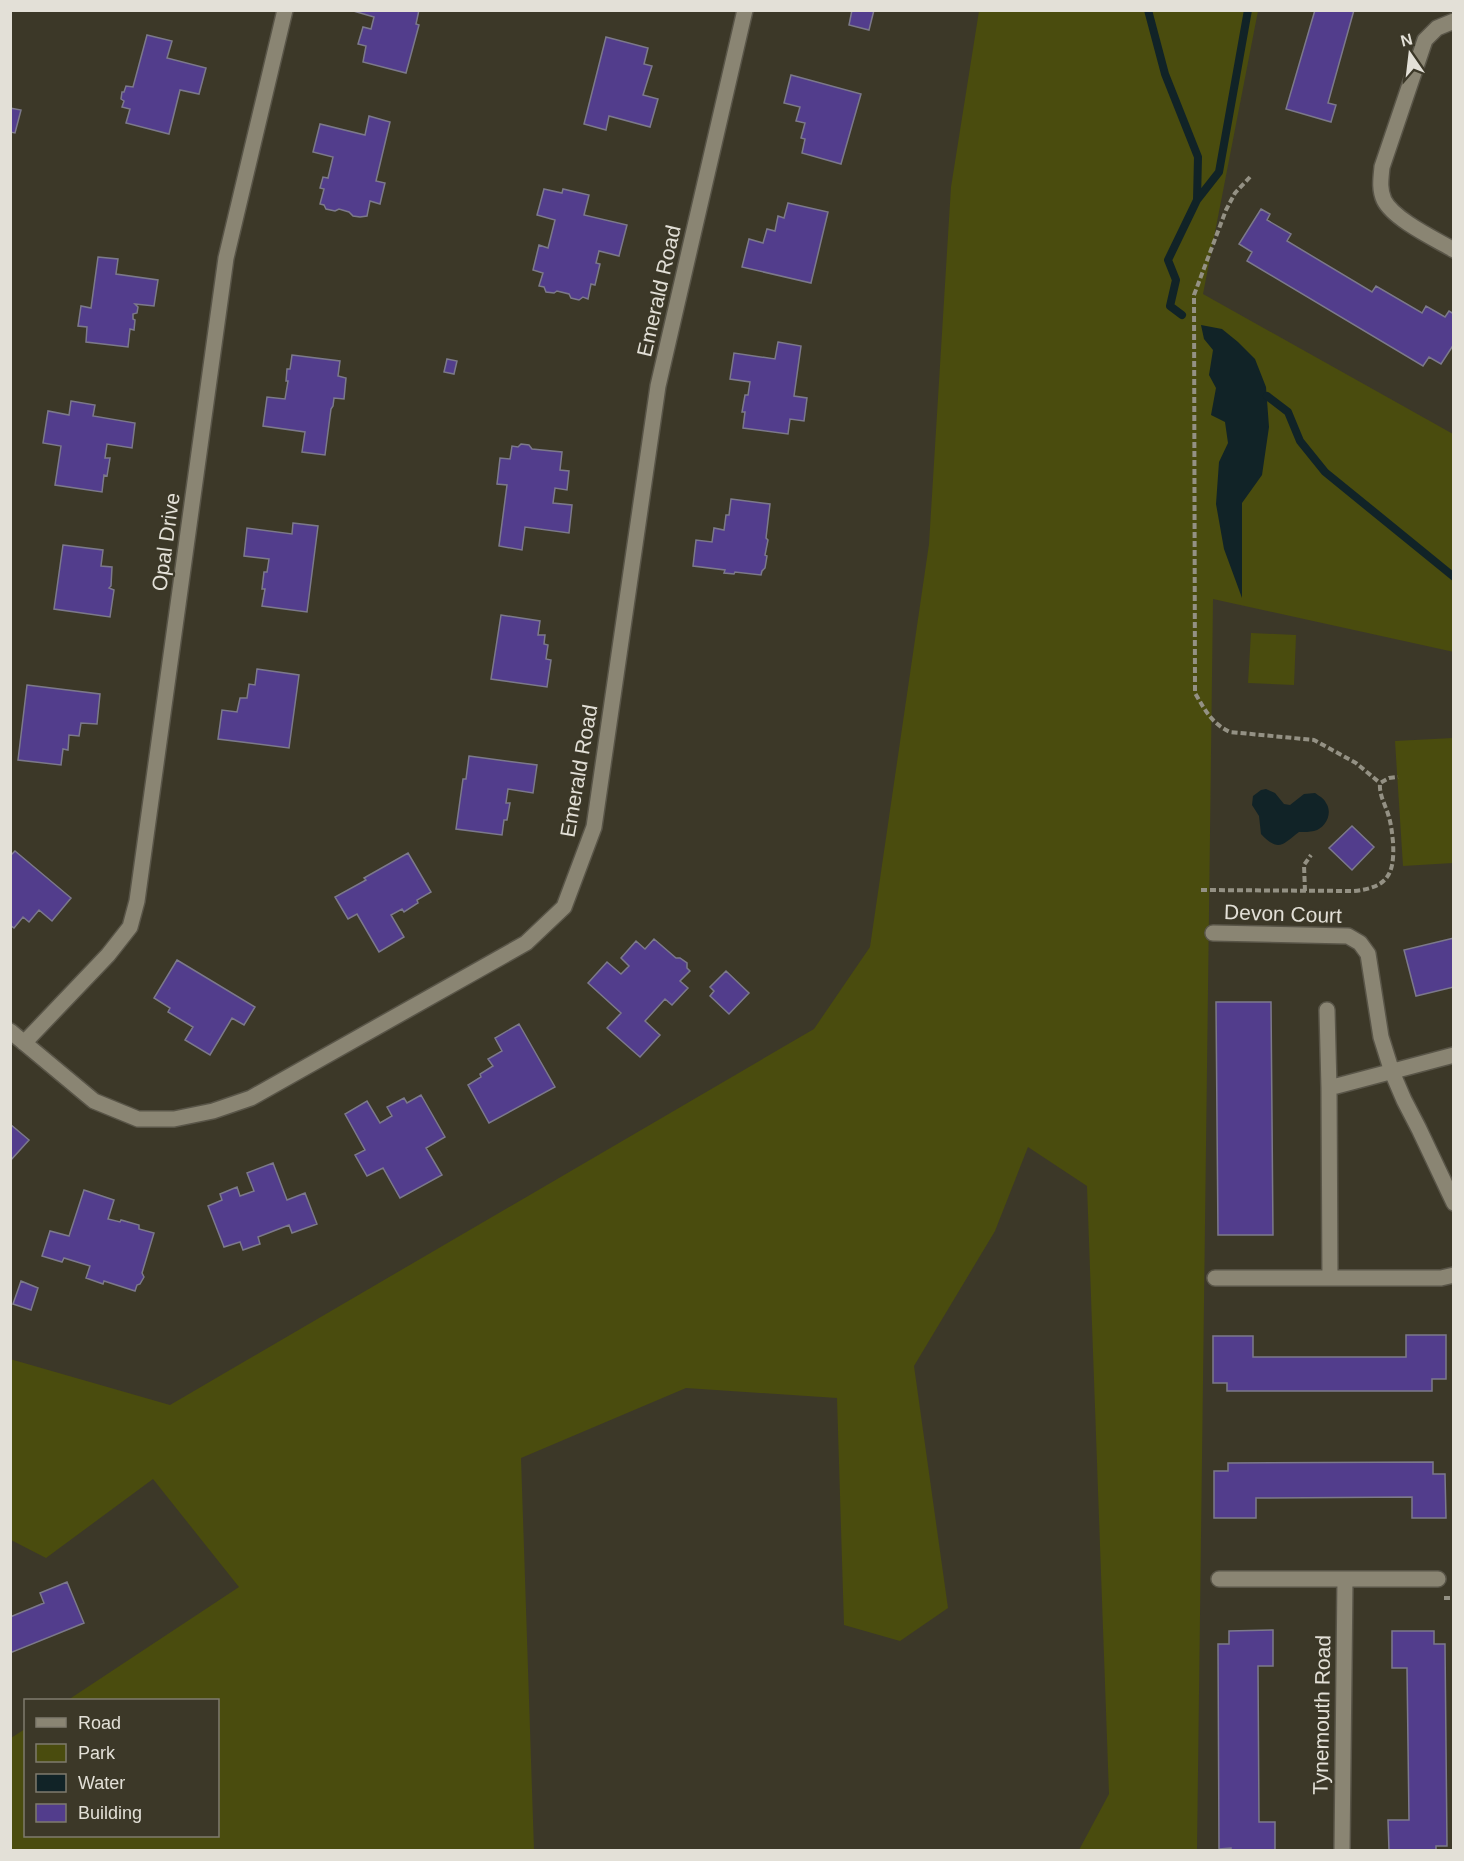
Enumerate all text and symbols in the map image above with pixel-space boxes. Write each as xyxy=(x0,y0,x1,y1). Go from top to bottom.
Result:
north arrow xyxy=(1380,24,1440,84)
text: N xyxy=(1399,30,1414,50)
street label: Emerald Road xyxy=(632,223,685,359)
street label: Opal Drive xyxy=(147,491,184,593)
street label: Emerald Road xyxy=(556,703,601,839)
street label: Devon Court xyxy=(1224,900,1342,927)
street label: Tynemouth Road xyxy=(1309,1635,1334,1795)
legend xyxy=(24,1699,219,1837)
text: Road xyxy=(78,1713,121,1733)
text: Park xyxy=(78,1743,116,1763)
text: Water xyxy=(78,1773,125,1793)
text: Building xyxy=(78,1803,142,1823)

